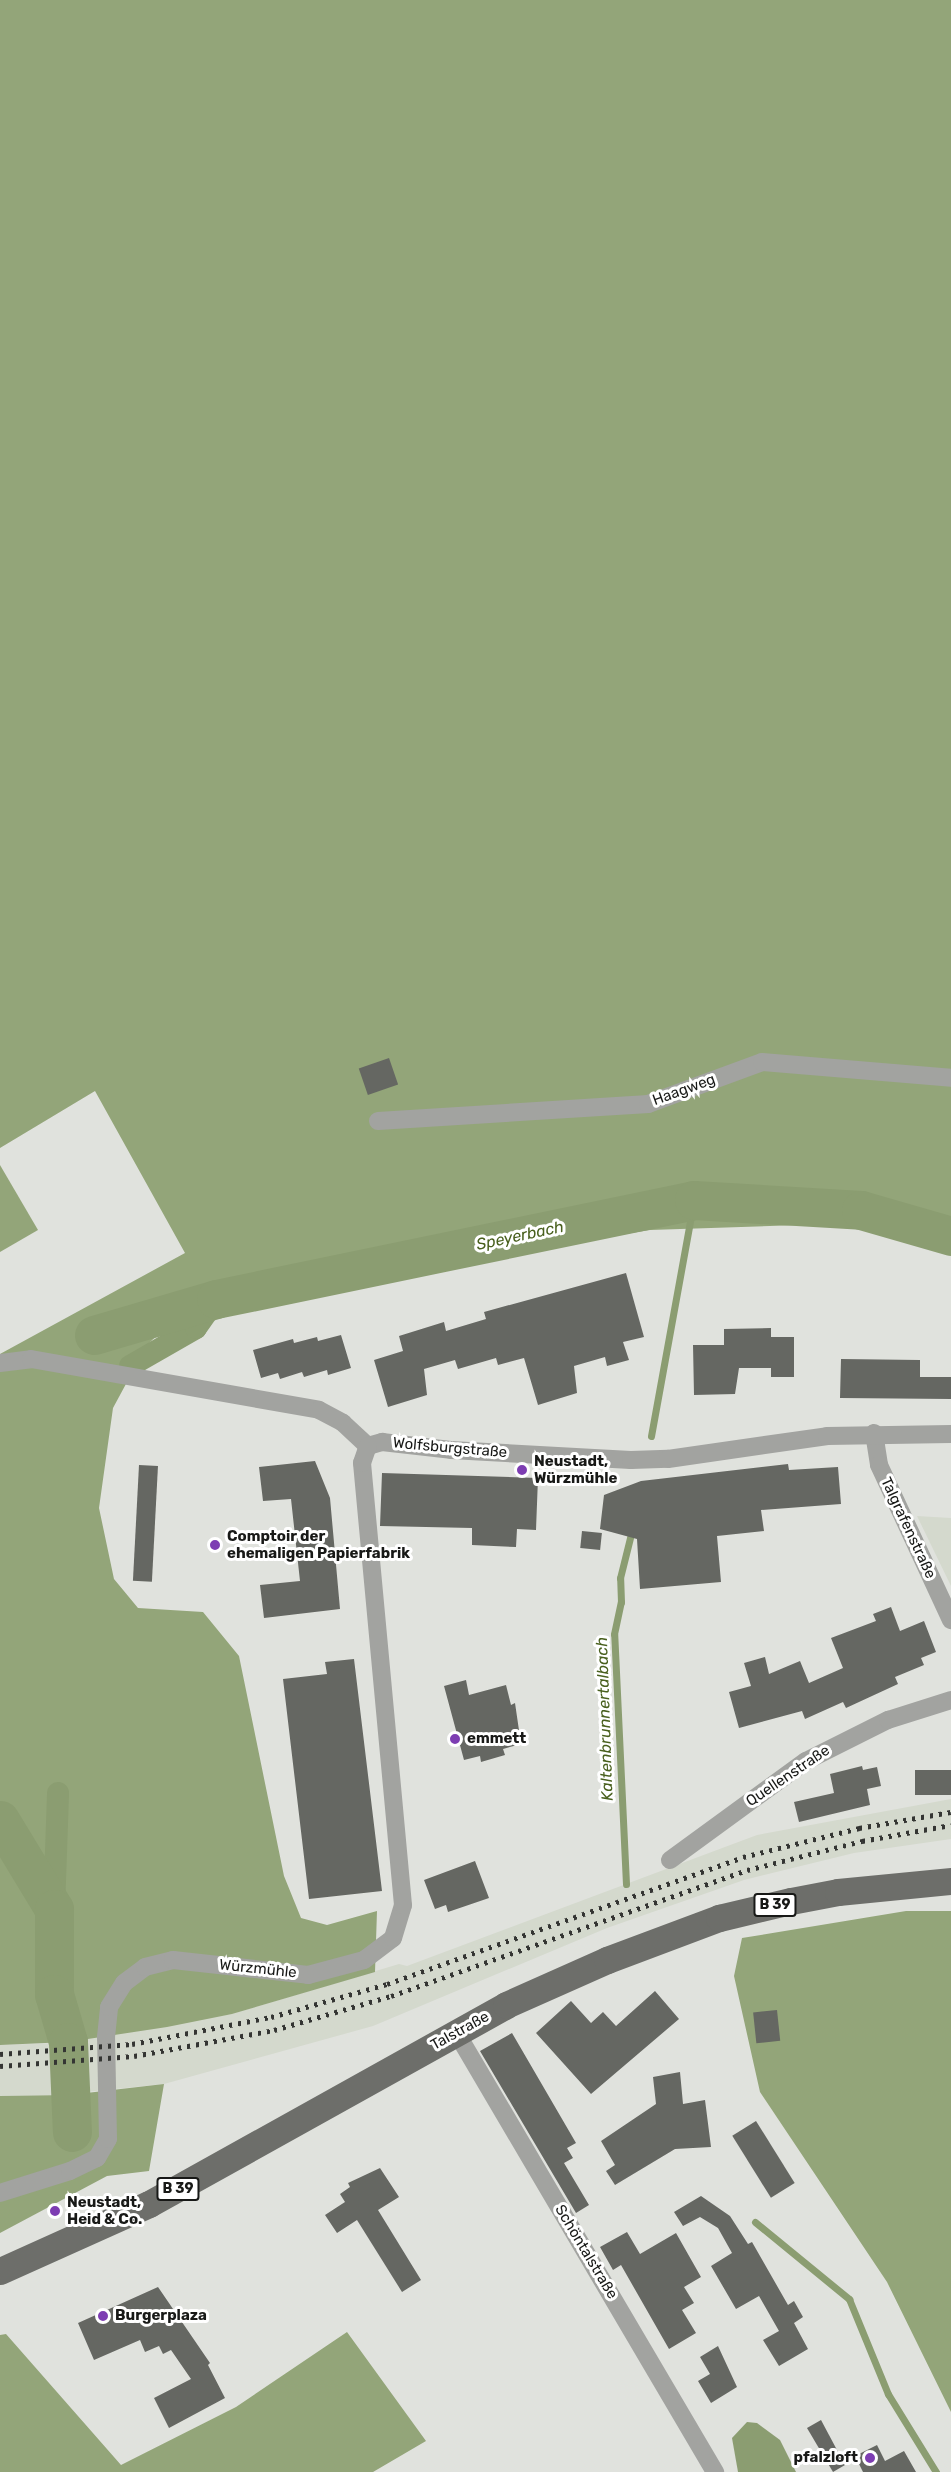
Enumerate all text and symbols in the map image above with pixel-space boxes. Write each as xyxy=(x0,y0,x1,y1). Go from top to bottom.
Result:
street label: Haagweg xyxy=(650,1070,718,1110)
water label: Speyerbach xyxy=(474,1217,566,1255)
street label: Wolfsburgstraße xyxy=(392,1434,508,1462)
place label: Neustadt, Würzmühle xyxy=(534,1452,617,1487)
marker: Neustadt, Würzmühle xyxy=(515,1463,529,1477)
street label: Talgrafenstraße xyxy=(877,1474,939,1582)
place label: Comptoir der ehemaligen Papierfabrik xyxy=(227,1527,410,1562)
marker: Comptoir der ehemaligen Papierfabrik xyxy=(208,1538,222,1552)
water label: Kaltenbrunnertalbach xyxy=(593,1637,617,1801)
place label: emmett xyxy=(467,1730,526,1748)
marker: emmett xyxy=(448,1732,462,1746)
street label: Quellenstraße xyxy=(743,1741,833,1811)
road number: B 39 xyxy=(752,1894,798,1916)
street label: Würzmühle xyxy=(218,1956,298,1982)
street label: Talstraße xyxy=(428,2008,492,2054)
road number: B 39 xyxy=(156,2178,201,2200)
place label: Neustadt, Heid & Co. xyxy=(67,2193,142,2228)
street label: Schöntalstraße xyxy=(551,2202,621,2302)
marker: Neustadt, Heid & Co. xyxy=(48,2204,62,2218)
place label: Burgerplaza xyxy=(115,2307,207,2325)
marker: Burgerplaza xyxy=(96,2309,110,2323)
place label: pfalzloft xyxy=(794,2449,858,2467)
marker: pfalzloft xyxy=(863,2451,877,2465)

